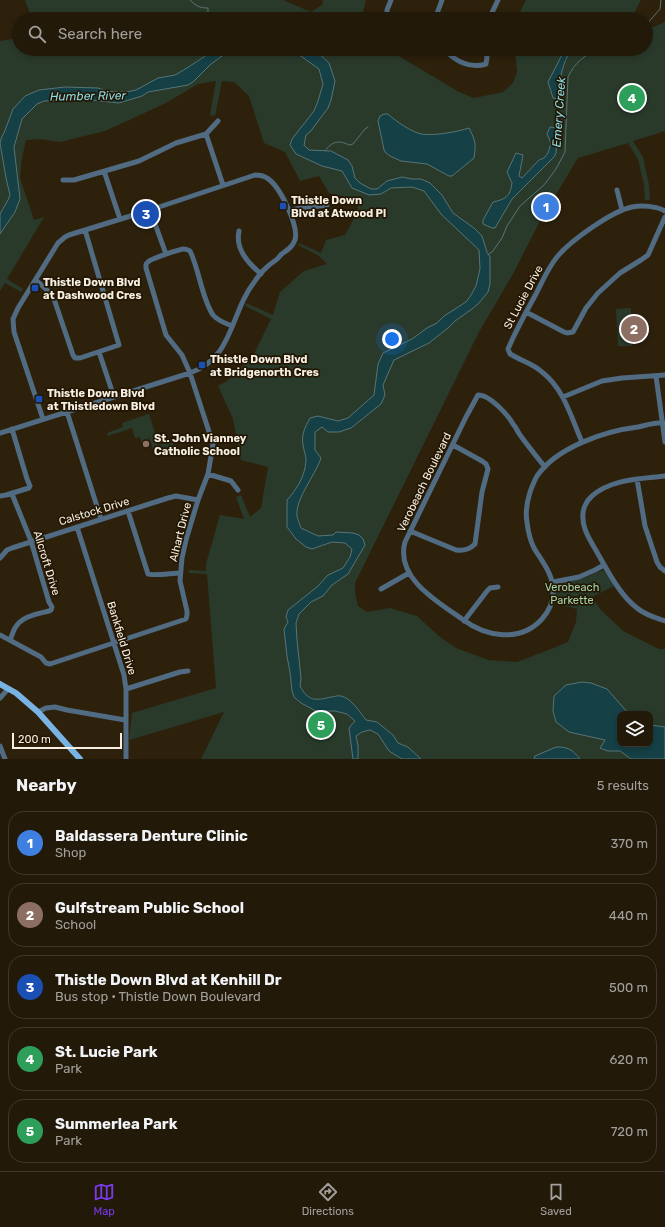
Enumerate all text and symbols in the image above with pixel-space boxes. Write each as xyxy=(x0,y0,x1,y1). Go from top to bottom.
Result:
search box xyxy=(12,12,653,56)
icon: search xyxy=(26,23,48,45)
text: Search here xyxy=(58,25,142,43)
water label: Emery Creek xyxy=(550,75,569,148)
pin: 4 xyxy=(619,83,645,113)
water label: Humber River xyxy=(50,88,127,104)
pin: 1 xyxy=(533,192,559,222)
place label: Thistle Down Blvd at Atwood Pl xyxy=(291,194,386,220)
pin: 3 xyxy=(133,199,159,229)
marker: Thistle Down Blvd at Atwood Pl xyxy=(278,201,288,211)
street label: St Lucie Drive xyxy=(501,263,546,331)
place label: Thistle Down Blvd at Dashwood Cres xyxy=(43,276,141,302)
marker: Thistle Down Blvd at Dashwood Cres xyxy=(30,283,40,293)
pin: 2 xyxy=(621,314,647,344)
your location xyxy=(382,329,402,349)
place label: Thistle Down Blvd at Bridgenorth Cres xyxy=(210,353,319,379)
marker: Thistle Down Blvd at Bridgenorth Cres xyxy=(197,360,207,370)
place label: Thistle Down Blvd at Thistledown Blvd xyxy=(47,387,155,413)
marker: Thistle Down Blvd at Thistledown Blvd xyxy=(34,394,44,404)
street label: Verobeach Boulevard xyxy=(395,430,454,534)
place label: St. John Vianney Catholic School xyxy=(154,432,247,458)
marker: St. John Vianney Catholic School xyxy=(141,439,151,449)
street label: Calstock Drive xyxy=(57,495,131,528)
street label: Alhart Drive xyxy=(167,501,194,563)
street label: Allcroft Drive xyxy=(31,529,63,597)
park label: Verobeach Parkette xyxy=(545,581,599,607)
street label: Bankfield Drive xyxy=(104,600,139,677)
pin: 5 xyxy=(308,710,334,740)
map controls xyxy=(617,711,653,747)
button: layers xyxy=(617,711,653,747)
scale bar xyxy=(12,731,122,750)
text: 200 m xyxy=(18,733,51,746)
text: Nearby xyxy=(16,775,77,795)
text: 5 results xyxy=(597,778,649,793)
text: Baldassera Denture Clinic xyxy=(55,827,248,845)
text: 1 xyxy=(27,836,33,851)
text: 370 m xyxy=(611,836,648,851)
text: Shop xyxy=(55,845,86,860)
text: Gulfstream Public School xyxy=(55,899,244,917)
text: 2 xyxy=(26,908,34,923)
text: 440 m xyxy=(609,908,648,923)
text: School xyxy=(55,917,96,932)
text: Thistle Down Blvd at Kenhill Dr xyxy=(55,971,282,989)
text: 3 xyxy=(26,980,34,995)
text: 500 m xyxy=(609,980,648,995)
text: Bus stop · Thistle Down Boulevard xyxy=(55,989,261,1004)
text: St. Lucie Park xyxy=(55,1043,158,1061)
text: 4 xyxy=(26,1052,34,1067)
text: 620 m xyxy=(610,1052,648,1067)
text: Park xyxy=(55,1061,82,1076)
text: Summerlea Park xyxy=(55,1115,177,1133)
text: 5 xyxy=(26,1124,34,1139)
text: 720 m xyxy=(611,1124,648,1139)
text: Park xyxy=(55,1133,82,1148)
tab: Map xyxy=(93,1181,115,1218)
tab: Directions xyxy=(302,1181,354,1218)
tab: Saved xyxy=(540,1181,572,1218)

